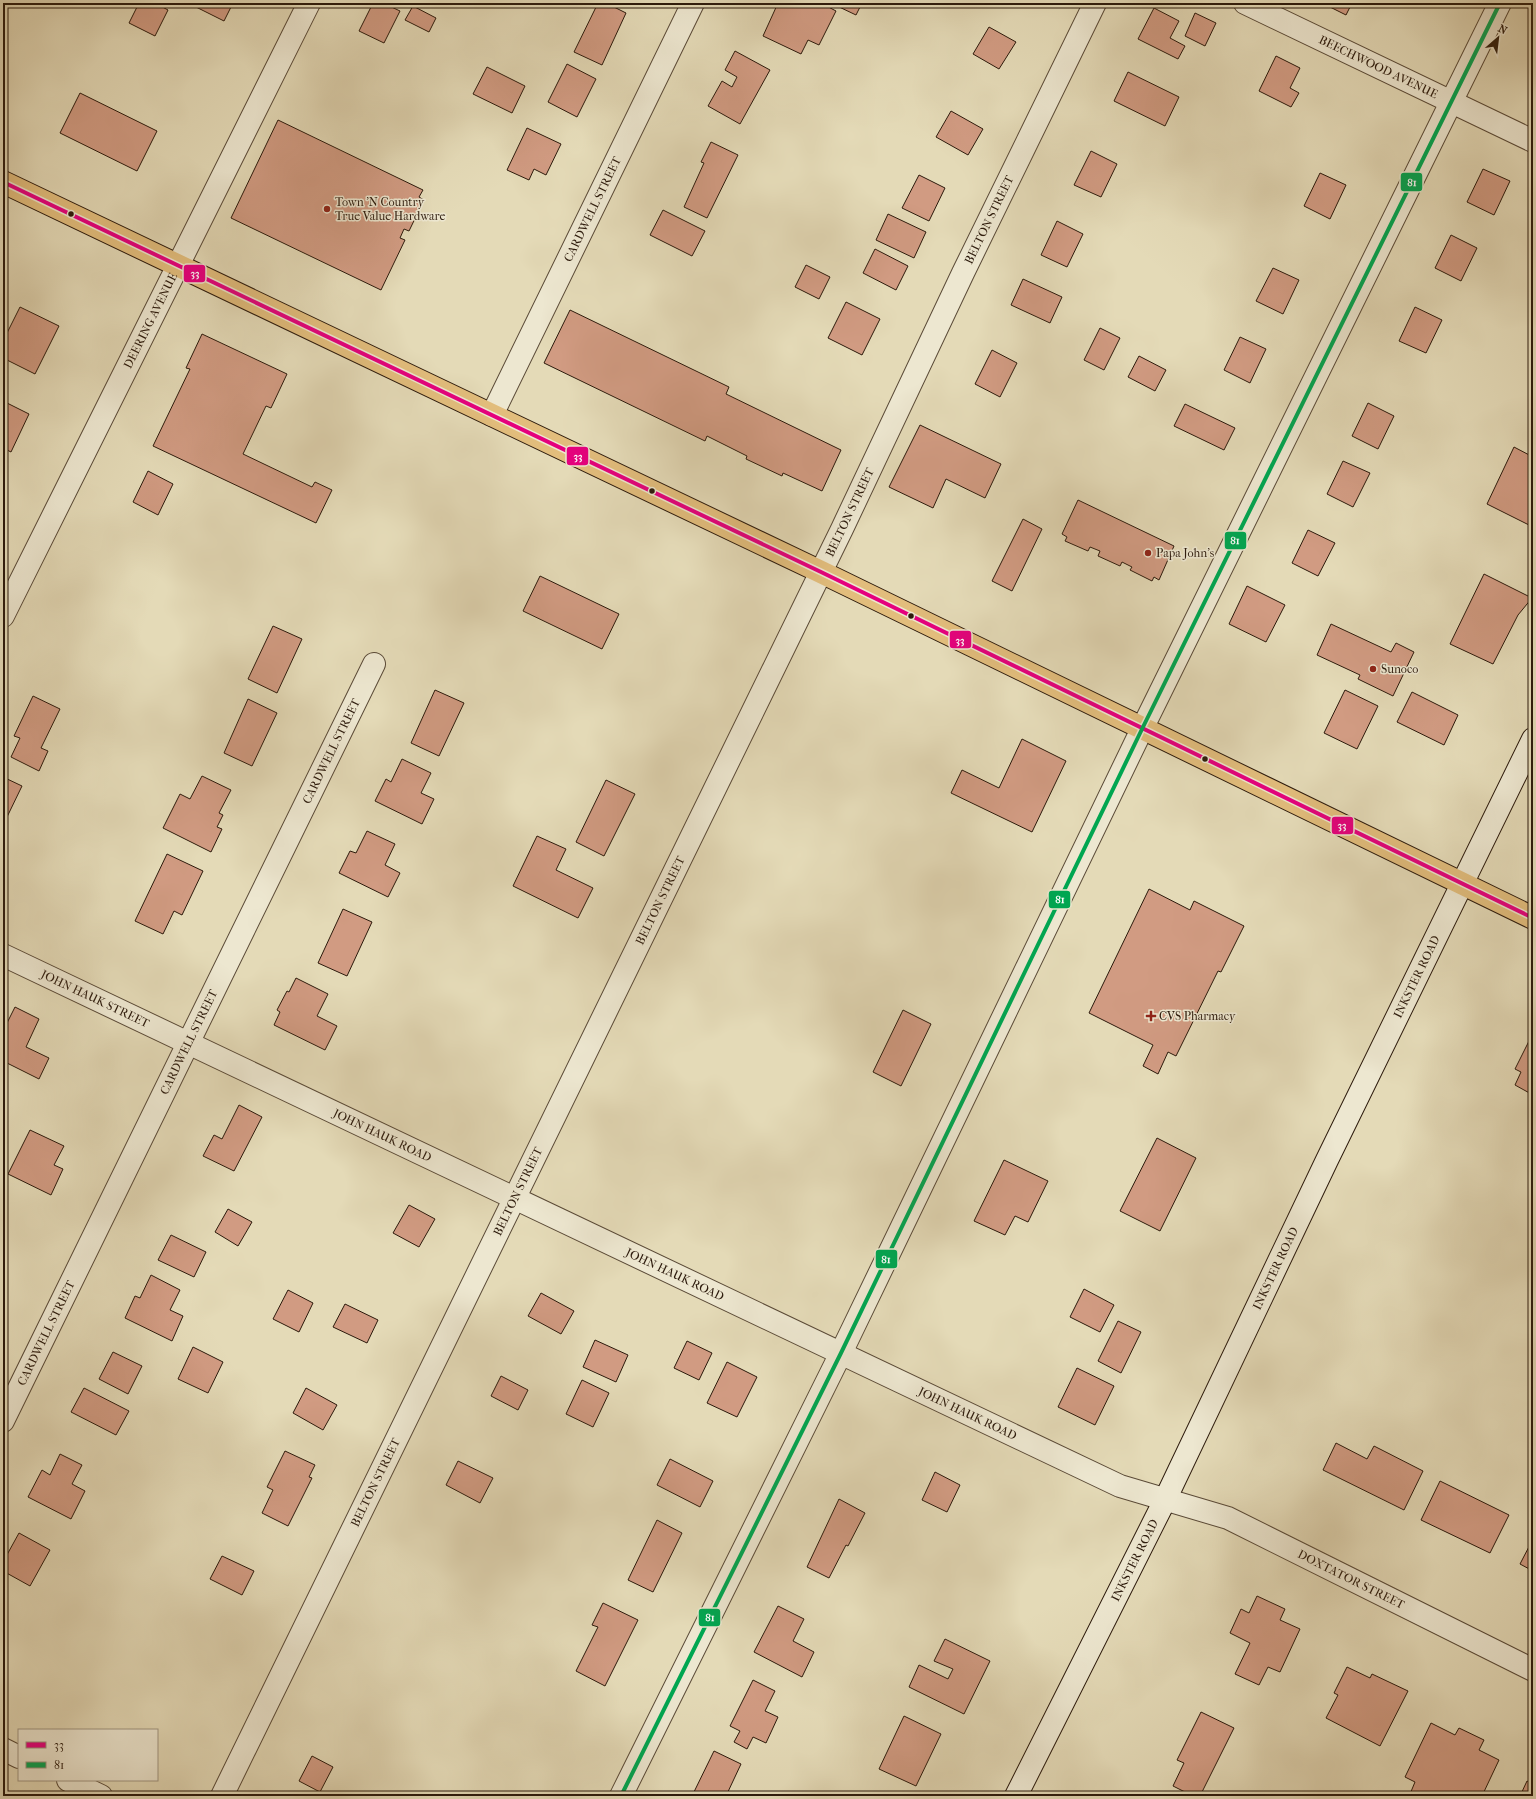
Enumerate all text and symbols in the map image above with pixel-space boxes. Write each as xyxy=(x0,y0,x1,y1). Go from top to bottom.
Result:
north arrow xyxy=(1478,18,1518,58)
text: N xyxy=(1496,22,1510,38)
street label: BEECHWOOD AVENUE xyxy=(1317,33,1440,101)
street label: CARDWELL STREET xyxy=(561,153,624,264)
street label: BELTON STREET xyxy=(962,172,1017,266)
line badge: 81 xyxy=(1400,172,1423,192)
text: 81 xyxy=(1407,176,1417,189)
place label: Town 'N Country True Value Hardware xyxy=(335,195,446,223)
marker: Town 'N Country True Value Hardware xyxy=(322,204,332,214)
unlabelled marker xyxy=(66,209,76,219)
line badge: 33 xyxy=(183,264,206,283)
text: 33 xyxy=(190,267,200,280)
street label: DEERING AVENUE xyxy=(121,271,180,371)
line badge: 33 xyxy=(566,446,589,466)
text: 33 xyxy=(573,450,583,463)
street label: BELTON STREET xyxy=(823,465,877,559)
unlabelled marker xyxy=(647,486,657,496)
line badge: 81 xyxy=(1224,531,1247,550)
text: 81 xyxy=(1230,534,1240,547)
place label: Papa John's xyxy=(1156,546,1215,560)
marker: Papa John's xyxy=(1143,548,1153,558)
unlabelled marker xyxy=(906,611,916,621)
line badge: 33 xyxy=(949,630,972,649)
text: 33 xyxy=(955,634,965,647)
place label: Sunoco xyxy=(1381,662,1418,676)
marker: Sunoco xyxy=(1368,664,1378,674)
street label: CARDWELL STREET xyxy=(300,695,363,806)
unlabelled marker xyxy=(1200,754,1210,764)
line badge: 33 xyxy=(1331,816,1354,835)
text: 33 xyxy=(1337,819,1347,832)
street label: BELTON STREET xyxy=(633,853,688,947)
line badge: 81 xyxy=(1048,890,1071,909)
text: 81 xyxy=(1055,893,1065,906)
street label: INKSTER ROAD xyxy=(1391,933,1443,1020)
street label: JOHN HAUK STREET xyxy=(38,967,152,1031)
street label: CARDWELL STREET xyxy=(157,986,221,1097)
place label: CVS Pharmacy xyxy=(1159,1009,1236,1023)
marker: CVS Pharmacy xyxy=(1146,1011,1156,1021)
street label: JOHN HAUK ROAD xyxy=(330,1106,434,1165)
street label: BELTON STREET xyxy=(490,1144,546,1238)
street label: INKSTER ROAD xyxy=(1250,1225,1301,1312)
street label: JOHN HAUK ROAD xyxy=(623,1245,726,1304)
line badge: 81 xyxy=(875,1249,898,1269)
text: 81 xyxy=(881,1253,891,1266)
street label: CARDWELL STREET xyxy=(14,1277,78,1388)
street label: JOHN HAUK ROAD xyxy=(915,1384,1019,1443)
street label: BELTON STREET xyxy=(348,1435,403,1529)
street label: INKSTER ROAD xyxy=(1108,1517,1161,1604)
street label: DOXTATOR STREET xyxy=(1295,1547,1408,1612)
line badge: 81 xyxy=(698,1608,721,1627)
text: 81 xyxy=(705,1611,715,1624)
legend xyxy=(18,1729,158,1781)
text: 33 xyxy=(54,1738,64,1752)
text: 81 xyxy=(54,1758,64,1772)

